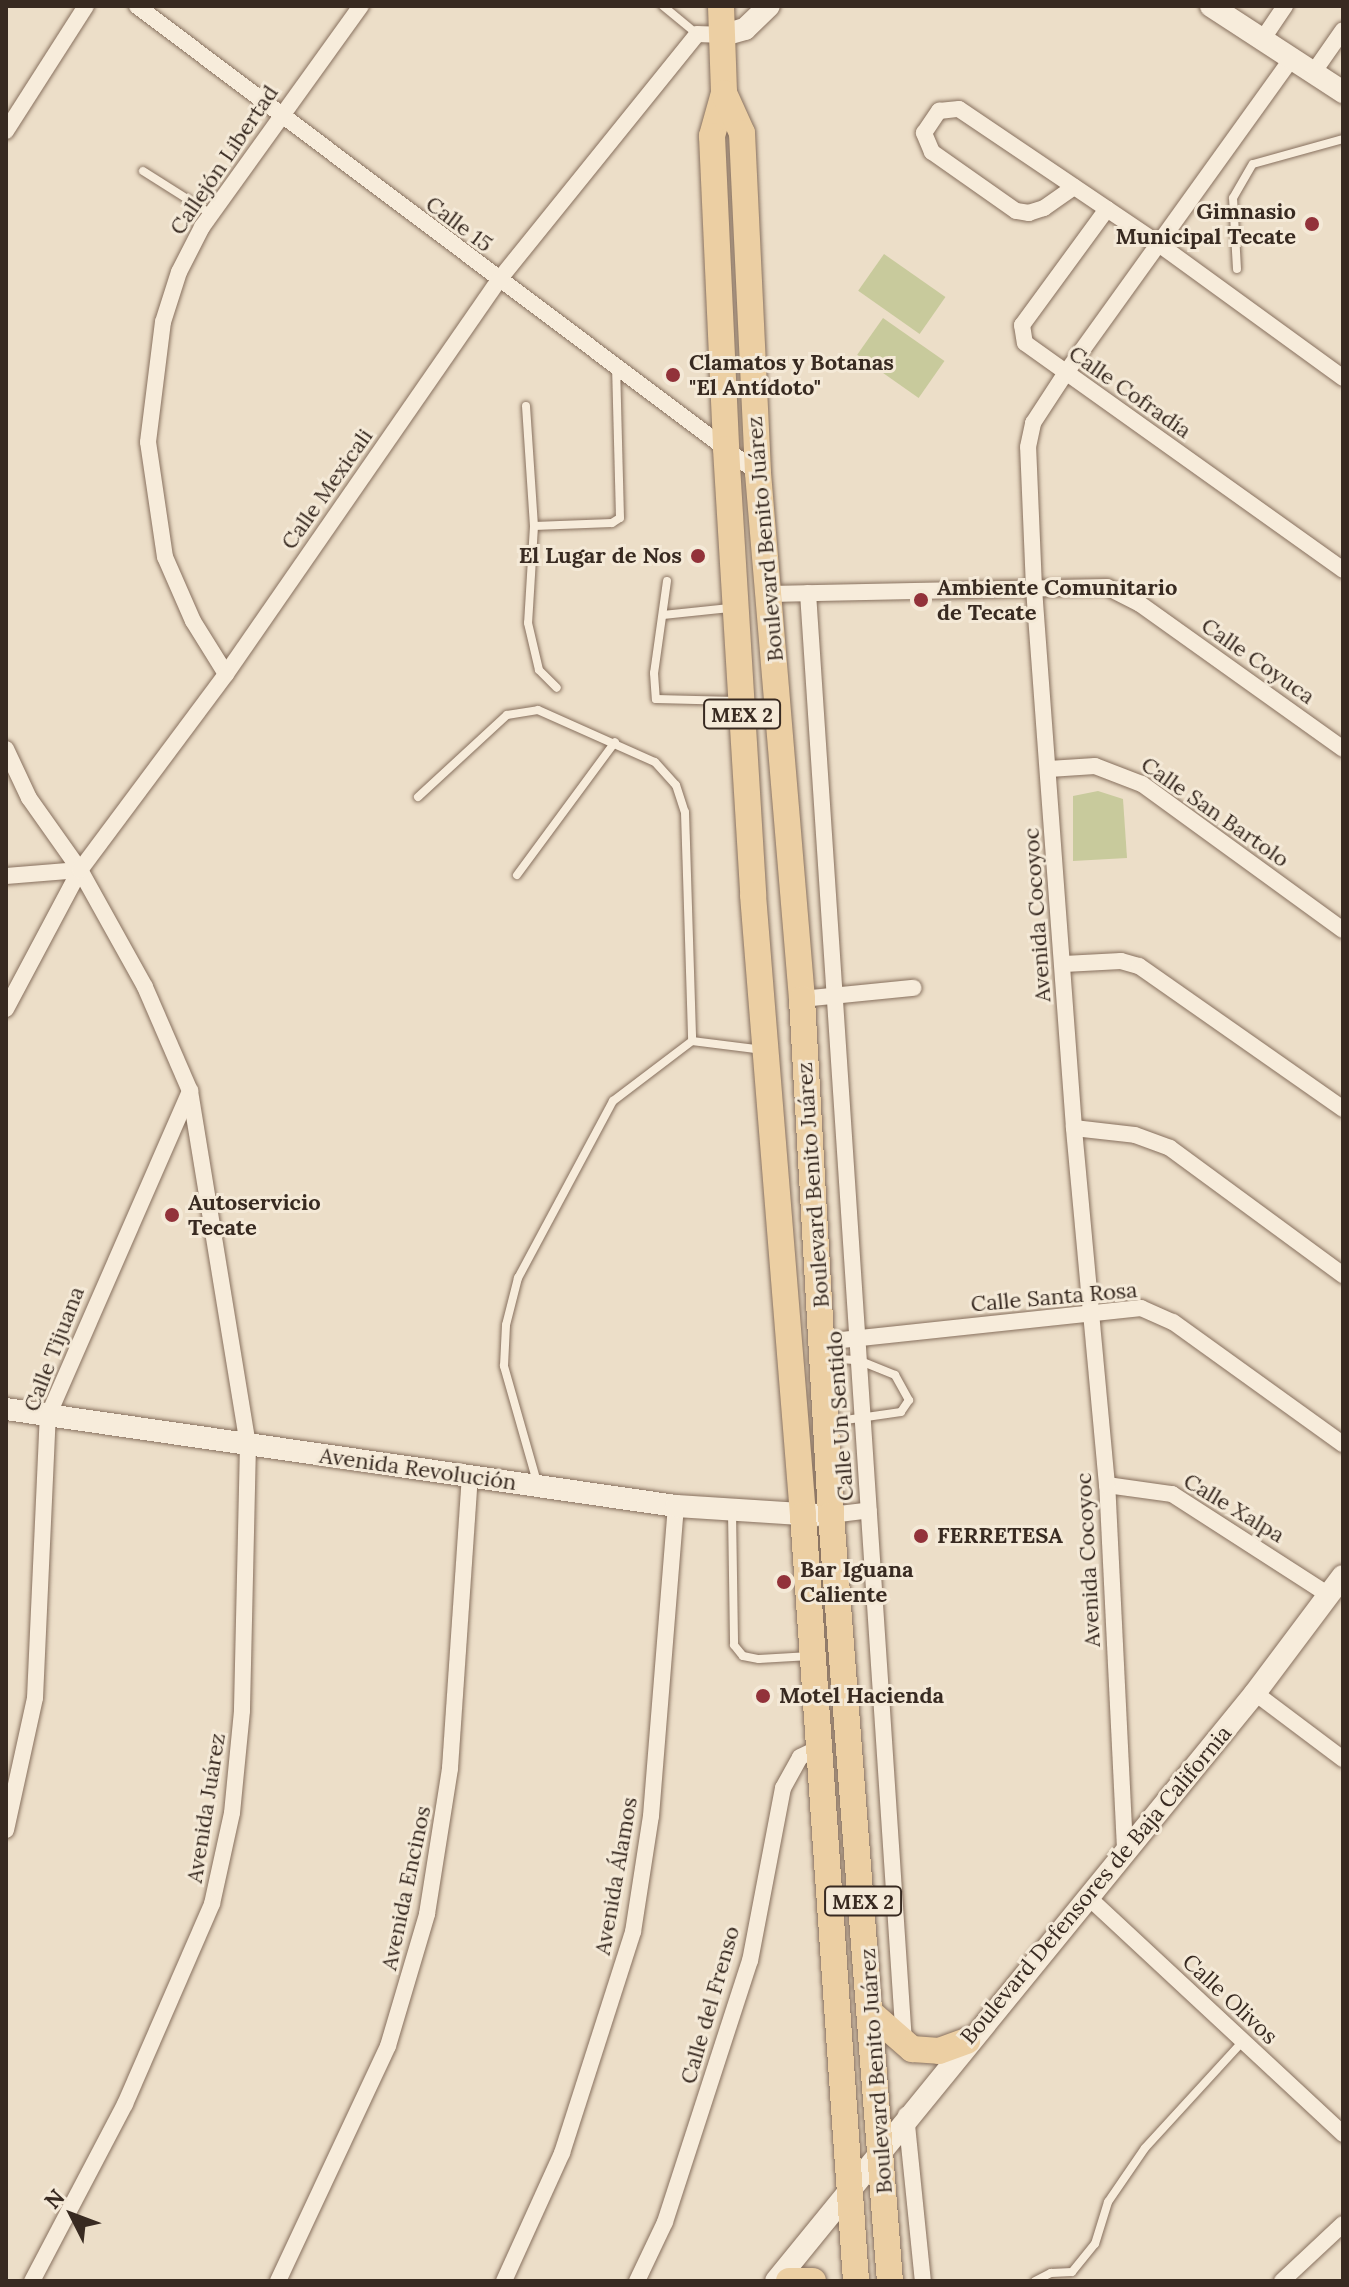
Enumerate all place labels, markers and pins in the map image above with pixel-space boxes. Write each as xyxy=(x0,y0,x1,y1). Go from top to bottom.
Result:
place label: Gimnasio Municipal Tecate xyxy=(1116,198,1296,250)
marker: Gimnasio Municipal Tecate xyxy=(1303,215,1321,233)
place label: Clamatos y Botanas "El Antídoto" xyxy=(689,349,894,400)
marker: Clamatos y Botanas "El Antídoto" xyxy=(664,366,682,384)
place label: El Lugar de Nos xyxy=(519,543,682,569)
marker: El Lugar de Nos xyxy=(689,547,707,565)
place label: Ambiente Comunitario de Tecate xyxy=(937,574,1177,626)
marker: Ambiente Comunitario de Tecate xyxy=(912,591,930,609)
place label: Autoservicio Tecate xyxy=(188,1189,321,1240)
marker: Autoservicio Tecate xyxy=(163,1206,181,1224)
place label: FERRETESA xyxy=(937,1523,1063,1549)
marker: FERRETESA xyxy=(912,1527,930,1545)
place label: Bar Iguana Caliente xyxy=(800,1556,913,1608)
marker: Bar Iguana Caliente xyxy=(775,1573,793,1591)
place label: Motel Hacienda xyxy=(779,1683,944,1709)
marker: Motel Hacienda xyxy=(754,1687,772,1705)

